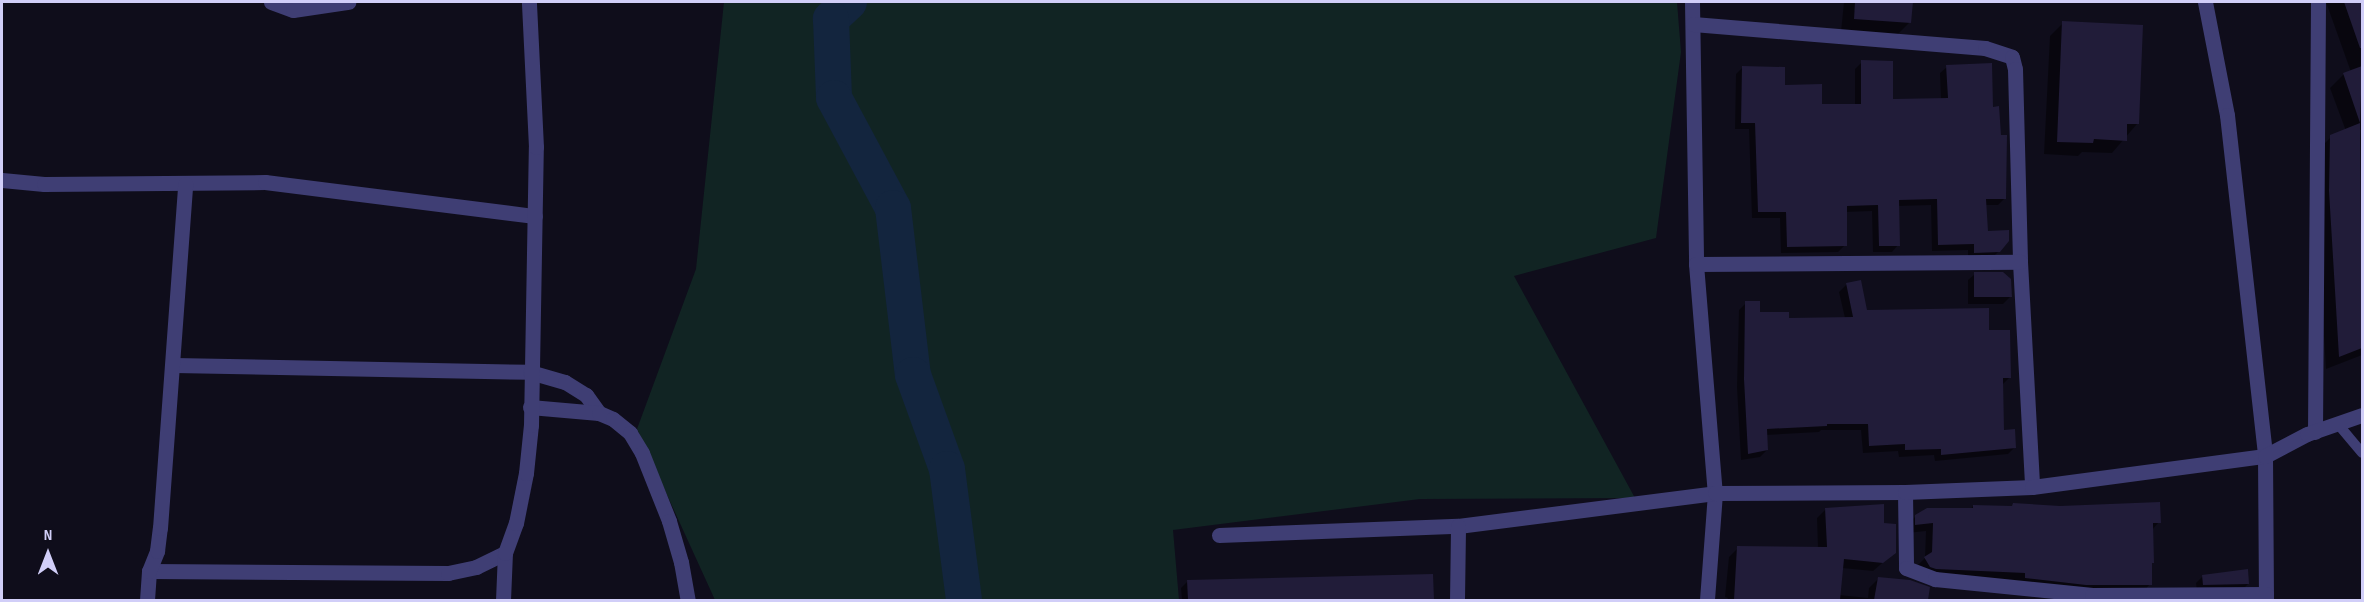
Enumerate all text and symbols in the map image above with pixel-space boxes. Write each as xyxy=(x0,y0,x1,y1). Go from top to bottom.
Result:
north arrow xyxy=(18,524,78,584)
text: N xyxy=(44,526,52,545)

